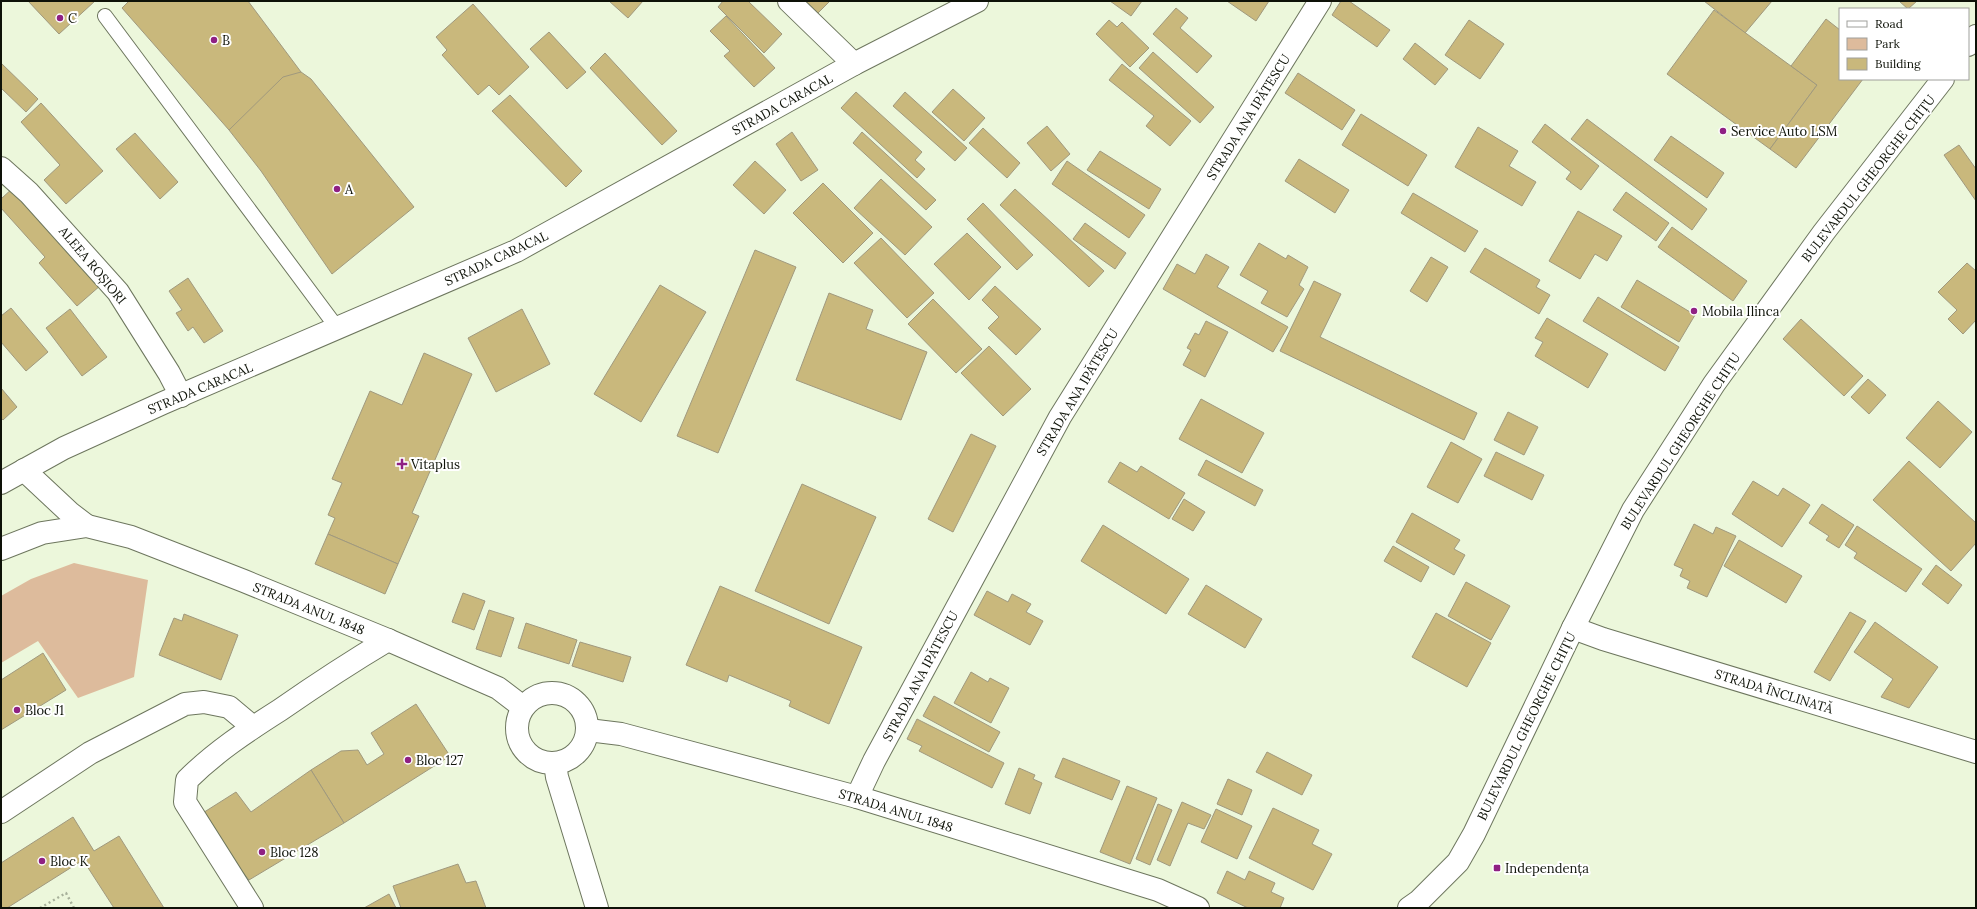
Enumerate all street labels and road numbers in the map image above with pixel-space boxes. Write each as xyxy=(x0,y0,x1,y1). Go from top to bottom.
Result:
street label: STRADA ANA IPĂTESCU xyxy=(1203,51,1294,183)
street label: STRADA CARACAL xyxy=(729,70,836,139)
street label: BULEVARDUL GHEORGHE CHIȚU xyxy=(1798,91,1939,265)
street label: ALEEA ROȘIORI xyxy=(55,222,130,308)
street label: STRADA CARACAL xyxy=(442,227,551,290)
street label: STRADA ANA IPĂTESCU xyxy=(1033,325,1122,459)
street label: BULEVARDUL GHEORGHE CHIȚU xyxy=(1617,349,1744,533)
street label: STRADA CARACAL xyxy=(145,359,256,418)
street label: STRADA ANUL 1848 xyxy=(251,578,367,639)
street label: STRADA ANA IPĂTESCU xyxy=(879,608,962,744)
street label: BULEVARDUL GHEORGHE CHIȚU xyxy=(1473,629,1580,823)
street label: STRADA ÎNCLINATĂ xyxy=(1713,664,1836,718)
street label: STRADA ANUL 1848 xyxy=(837,785,955,836)

